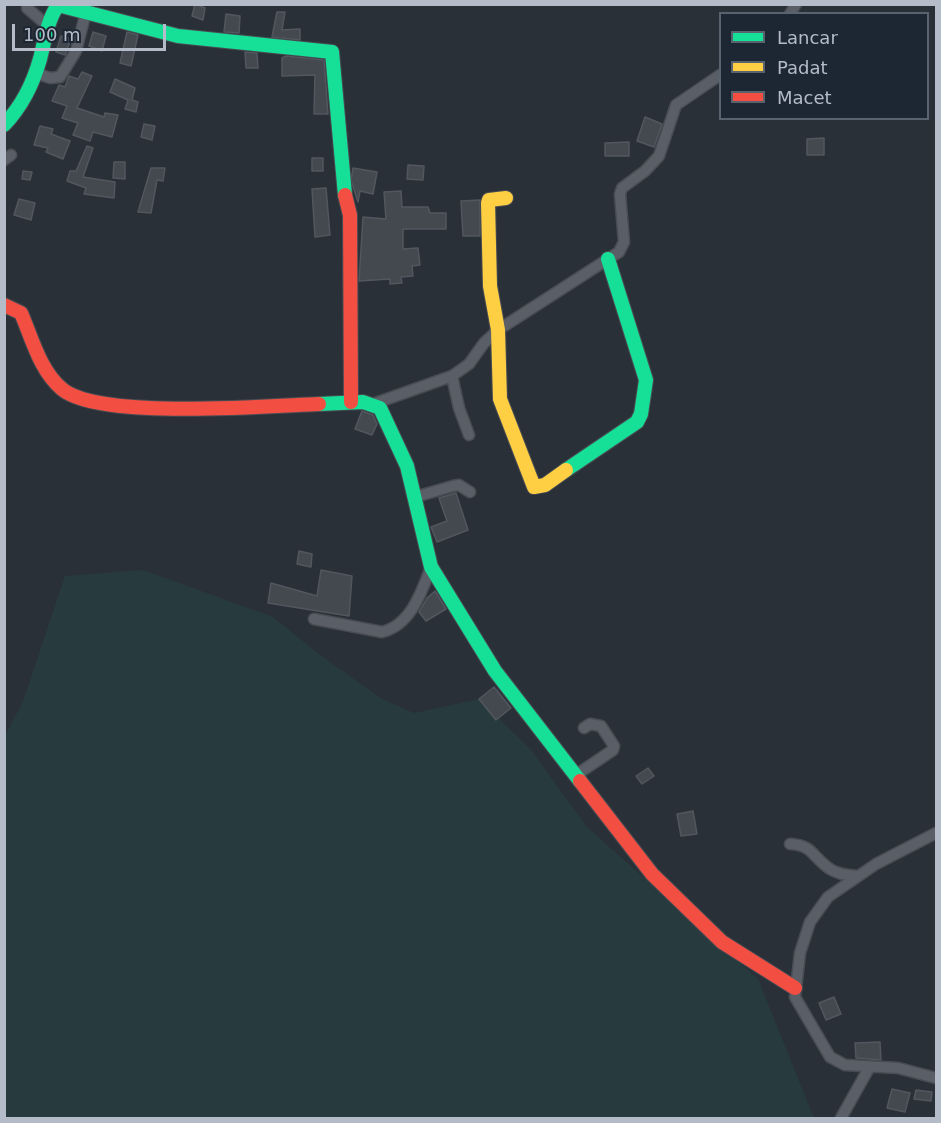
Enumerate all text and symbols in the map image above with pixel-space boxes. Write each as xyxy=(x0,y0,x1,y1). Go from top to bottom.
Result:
scale bar xyxy=(15,12,170,50)
legend xyxy=(719,12,929,120)
text: 100 m xyxy=(23,24,81,45)
text: Lancar xyxy=(777,27,838,48)
text: Padat xyxy=(777,57,828,78)
text: Macet xyxy=(777,87,832,108)

